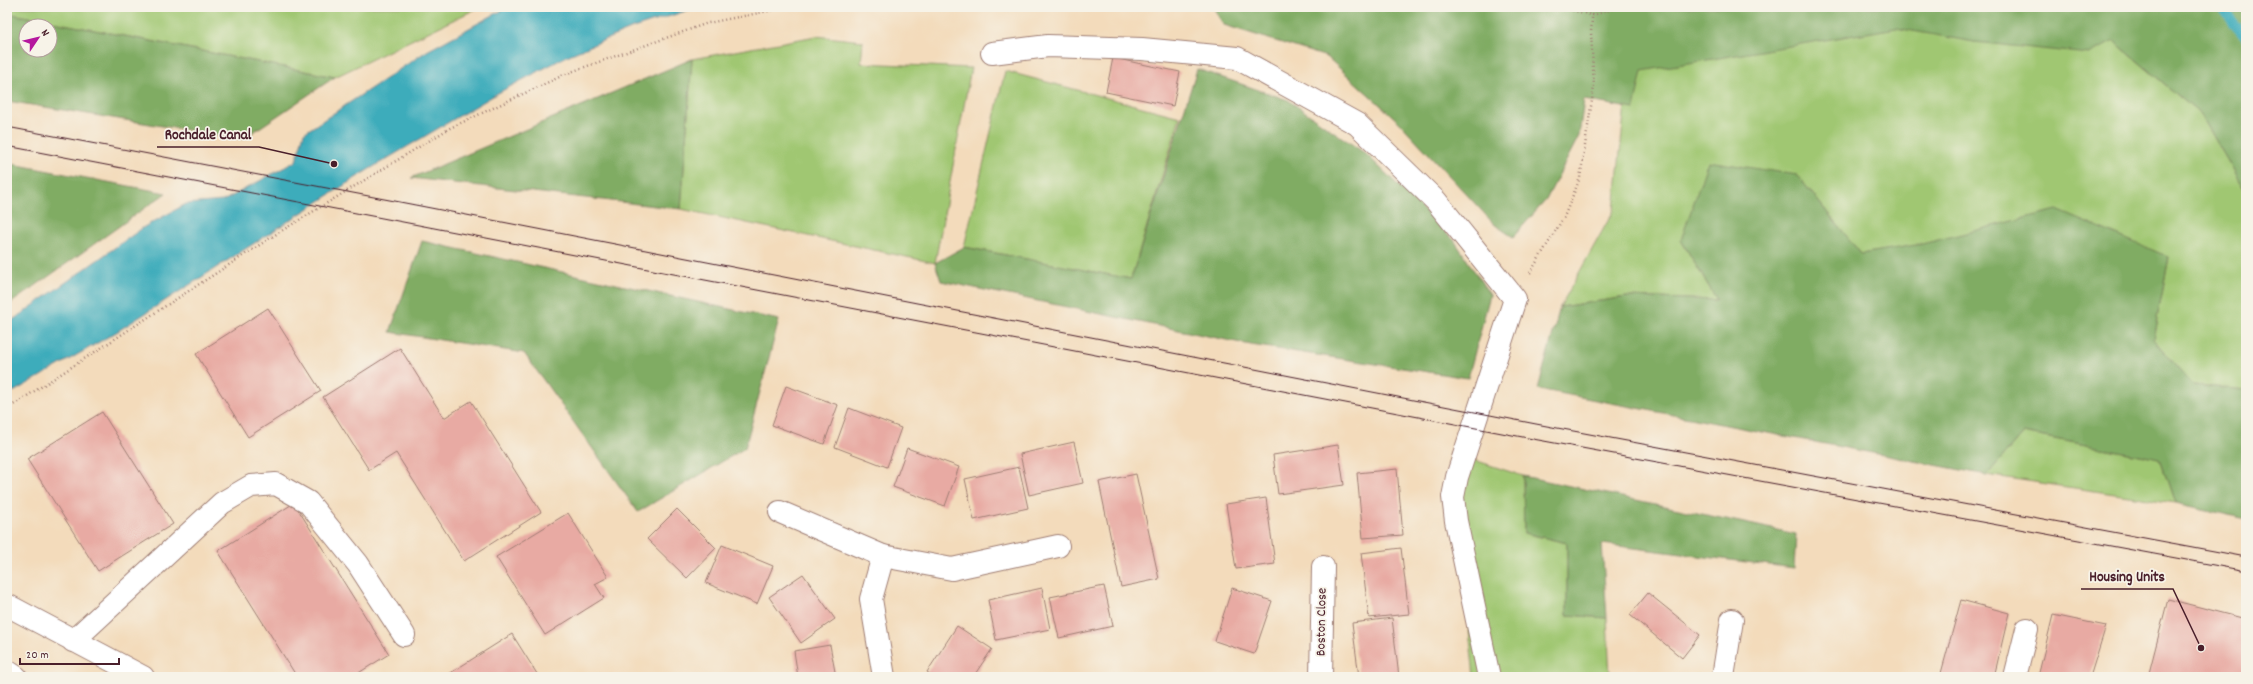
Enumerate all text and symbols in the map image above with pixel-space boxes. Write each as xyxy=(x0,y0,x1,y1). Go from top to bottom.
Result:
north arrow xyxy=(18,18,58,58)
text: N xyxy=(36,27,53,41)
callout: Rochdale Canal xyxy=(157,120,259,147)
text: Rochdale Canal xyxy=(165,125,252,147)
callout: Housing Units xyxy=(2081,562,2173,589)
text: Housing Units xyxy=(2089,567,2165,589)
street label: Boston Close xyxy=(1311,588,1333,656)
scale bar xyxy=(20,640,119,666)
text: 20 m xyxy=(26,647,49,664)

